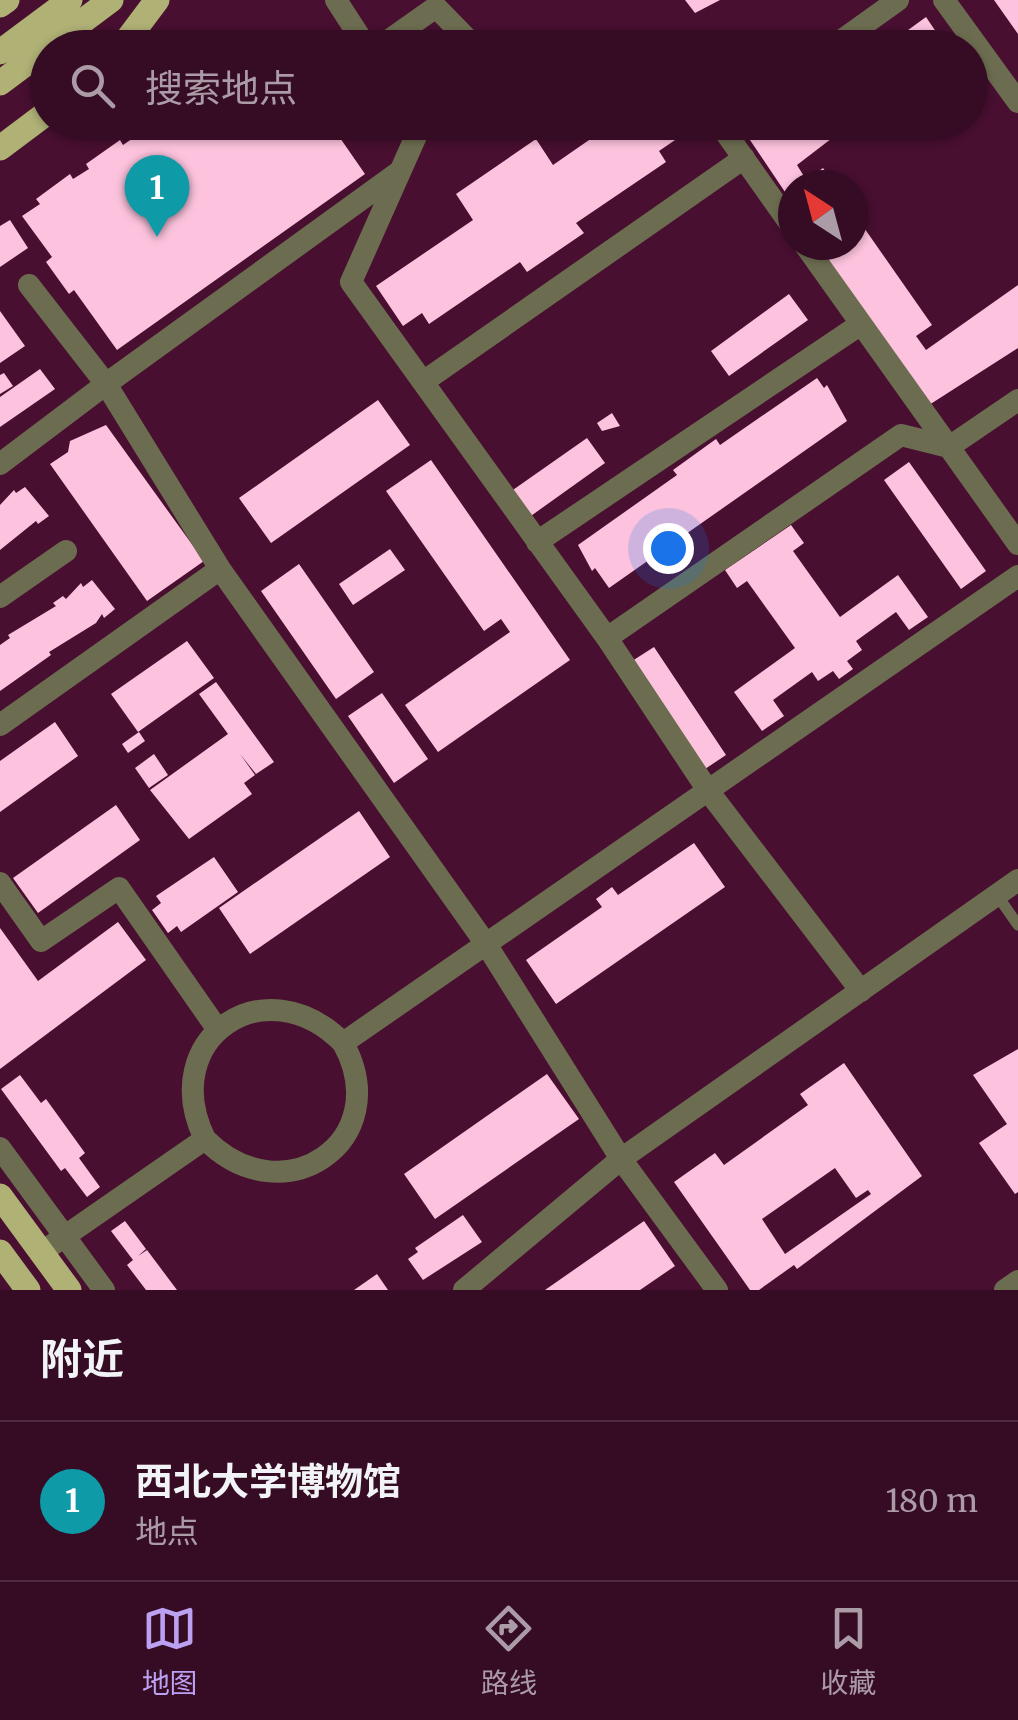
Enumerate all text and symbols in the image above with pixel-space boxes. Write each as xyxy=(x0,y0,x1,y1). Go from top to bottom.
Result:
search box xyxy=(30,30,988,140)
icon: search xyxy=(65,58,120,113)
text: 搜索地点 xyxy=(145,65,297,112)
pin: 1 xyxy=(124,154,190,237)
north arrow xyxy=(778,170,868,260)
your location xyxy=(643,523,694,574)
text: 附近 xyxy=(40,1333,124,1385)
text: 西北大学博物馆 xyxy=(135,1458,401,1505)
text: 1 xyxy=(65,1481,80,1521)
text: 180 m xyxy=(886,1481,978,1521)
text: 地点 xyxy=(135,1512,199,1552)
tab: 地图 xyxy=(142,1601,198,1701)
tab: 路线 xyxy=(481,1601,537,1701)
tab: 收藏 xyxy=(820,1601,876,1701)

